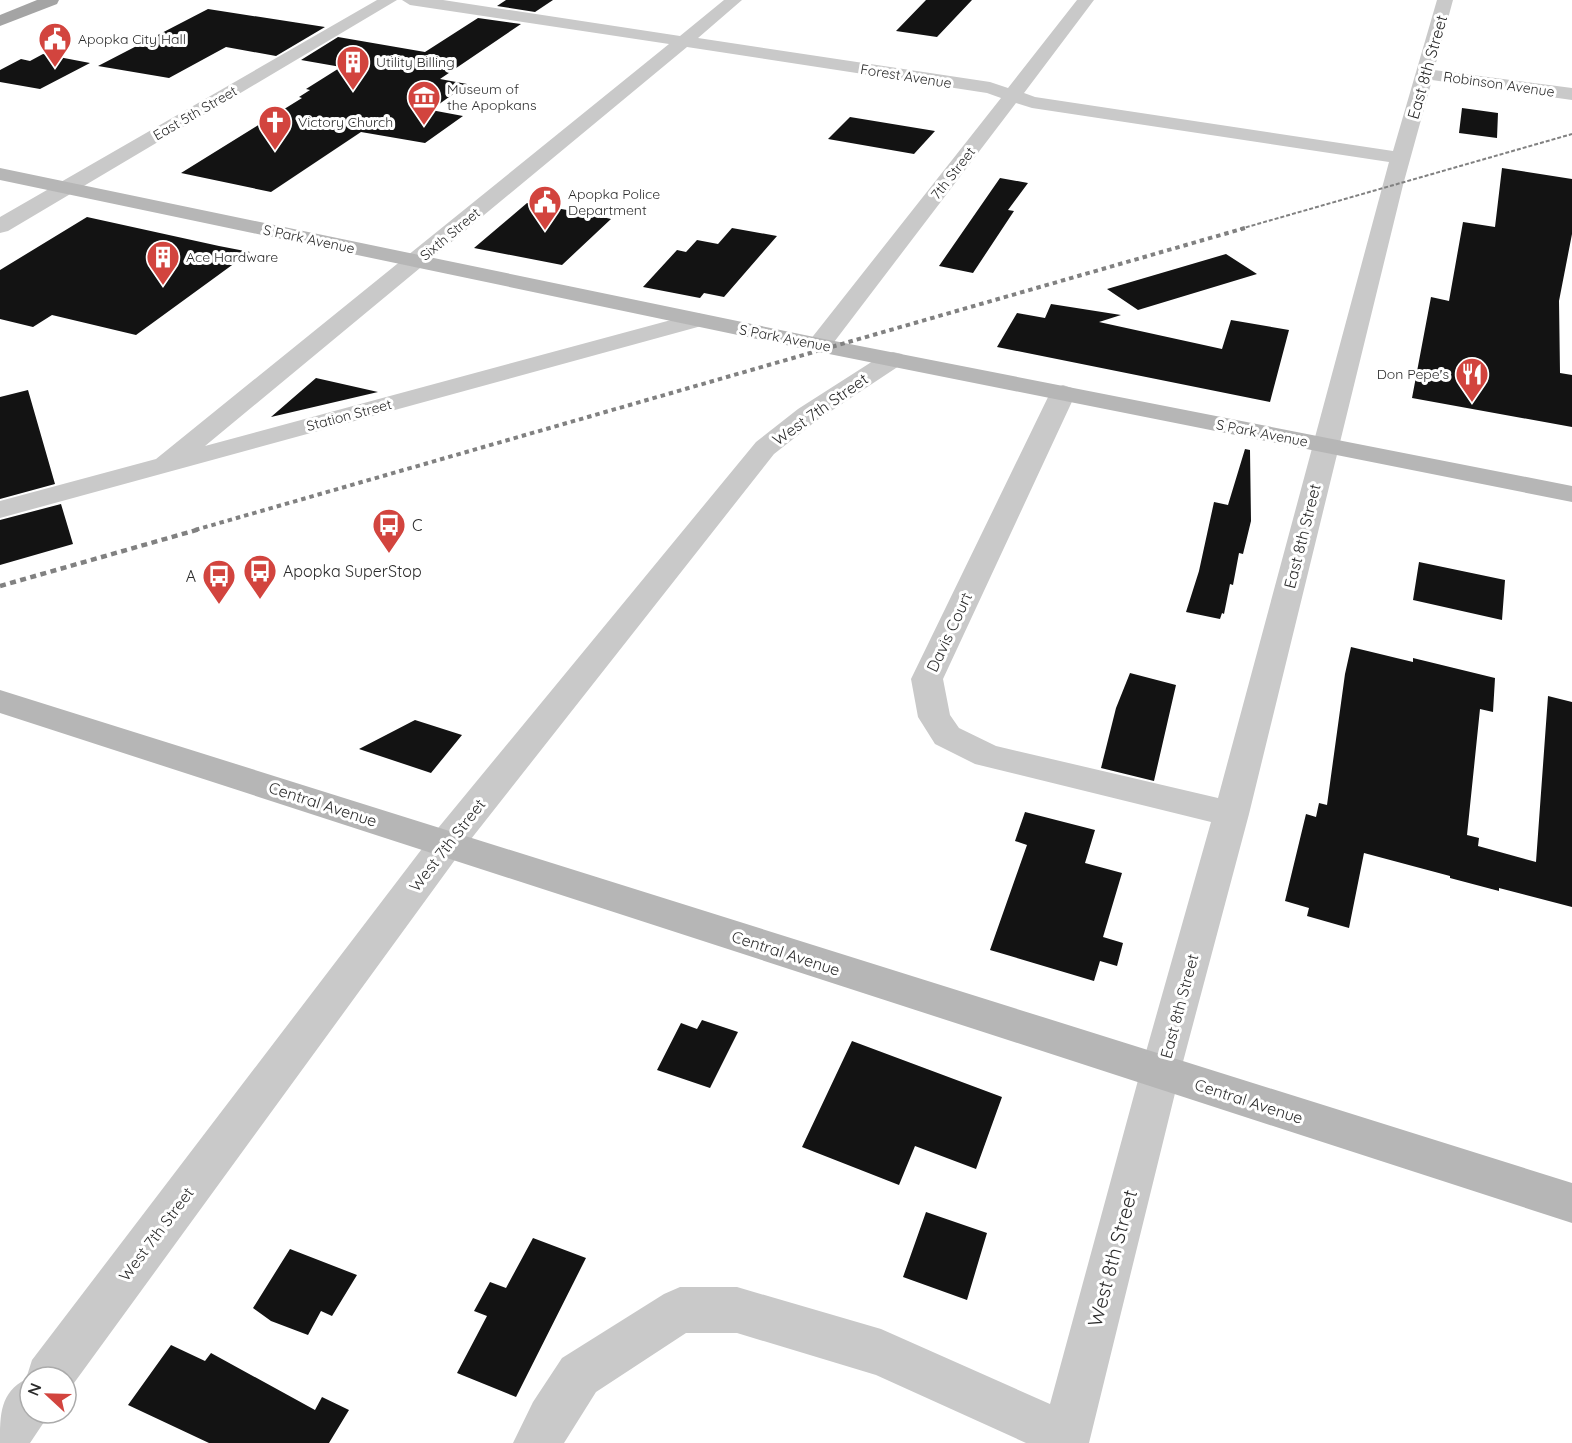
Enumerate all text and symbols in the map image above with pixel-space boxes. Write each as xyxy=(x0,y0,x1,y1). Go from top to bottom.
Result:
street label: East 8th Street xyxy=(1403,13,1451,121)
public building icon: Apopka City Hall xyxy=(37,21,73,68)
place label: Apopka City Hall xyxy=(78,30,186,48)
building icon: Utility Billing xyxy=(335,44,371,91)
place label: Utility Billing xyxy=(376,53,455,71)
street label: Forest Avenue xyxy=(859,60,953,92)
street label: Robinson Avenue xyxy=(1442,67,1556,101)
museum icon: Museum of the Apopkans xyxy=(406,79,442,126)
place label: Museum of the Apopkans xyxy=(447,80,537,114)
street label: East 5th Street xyxy=(150,82,240,144)
church icon: Victory Church xyxy=(257,104,293,151)
place label: Victory Church xyxy=(298,113,393,131)
street label: 7th Street xyxy=(927,143,979,203)
public building icon: Apopka Police Department xyxy=(527,184,563,231)
place label: Apopka Police Department xyxy=(568,185,660,219)
street label: Sixth Street xyxy=(416,203,484,264)
street label: S Park Avenue xyxy=(262,221,356,257)
building icon: Ace Hardware xyxy=(145,239,181,286)
place label: Ace Hardware xyxy=(186,248,278,266)
street label: S Park Avenue xyxy=(738,320,832,356)
restaurant icon: Don Pepe's xyxy=(1454,356,1490,403)
place label: Don Pepe's xyxy=(1377,365,1449,383)
street label: West 7th Street xyxy=(768,369,872,449)
street label: Station Street xyxy=(304,395,394,435)
street label: S Park Avenue xyxy=(1215,415,1309,451)
street label: East 8th Street xyxy=(1279,482,1325,590)
bus stop icon: C xyxy=(371,507,407,554)
place label: C xyxy=(412,515,422,535)
bus stop icon: Apopka SuperStop xyxy=(242,553,278,600)
bus stop icon: A xyxy=(201,558,237,605)
place label: Apopka SuperStop xyxy=(283,561,422,581)
place label: A xyxy=(186,566,196,586)
street label: Davis Court xyxy=(922,589,976,675)
street label: Central Avenue xyxy=(266,777,380,831)
street label: West 7th Street xyxy=(405,795,489,895)
street label: Central Avenue xyxy=(729,926,843,980)
street label: East 8th Street xyxy=(1155,952,1203,1060)
street label: Central Avenue xyxy=(1192,1074,1306,1128)
street label: West 7th Street xyxy=(114,1183,198,1285)
street label: West 8th Street xyxy=(1082,1186,1142,1329)
north arrow xyxy=(18,1365,78,1425)
text: N xyxy=(23,1380,46,1399)

